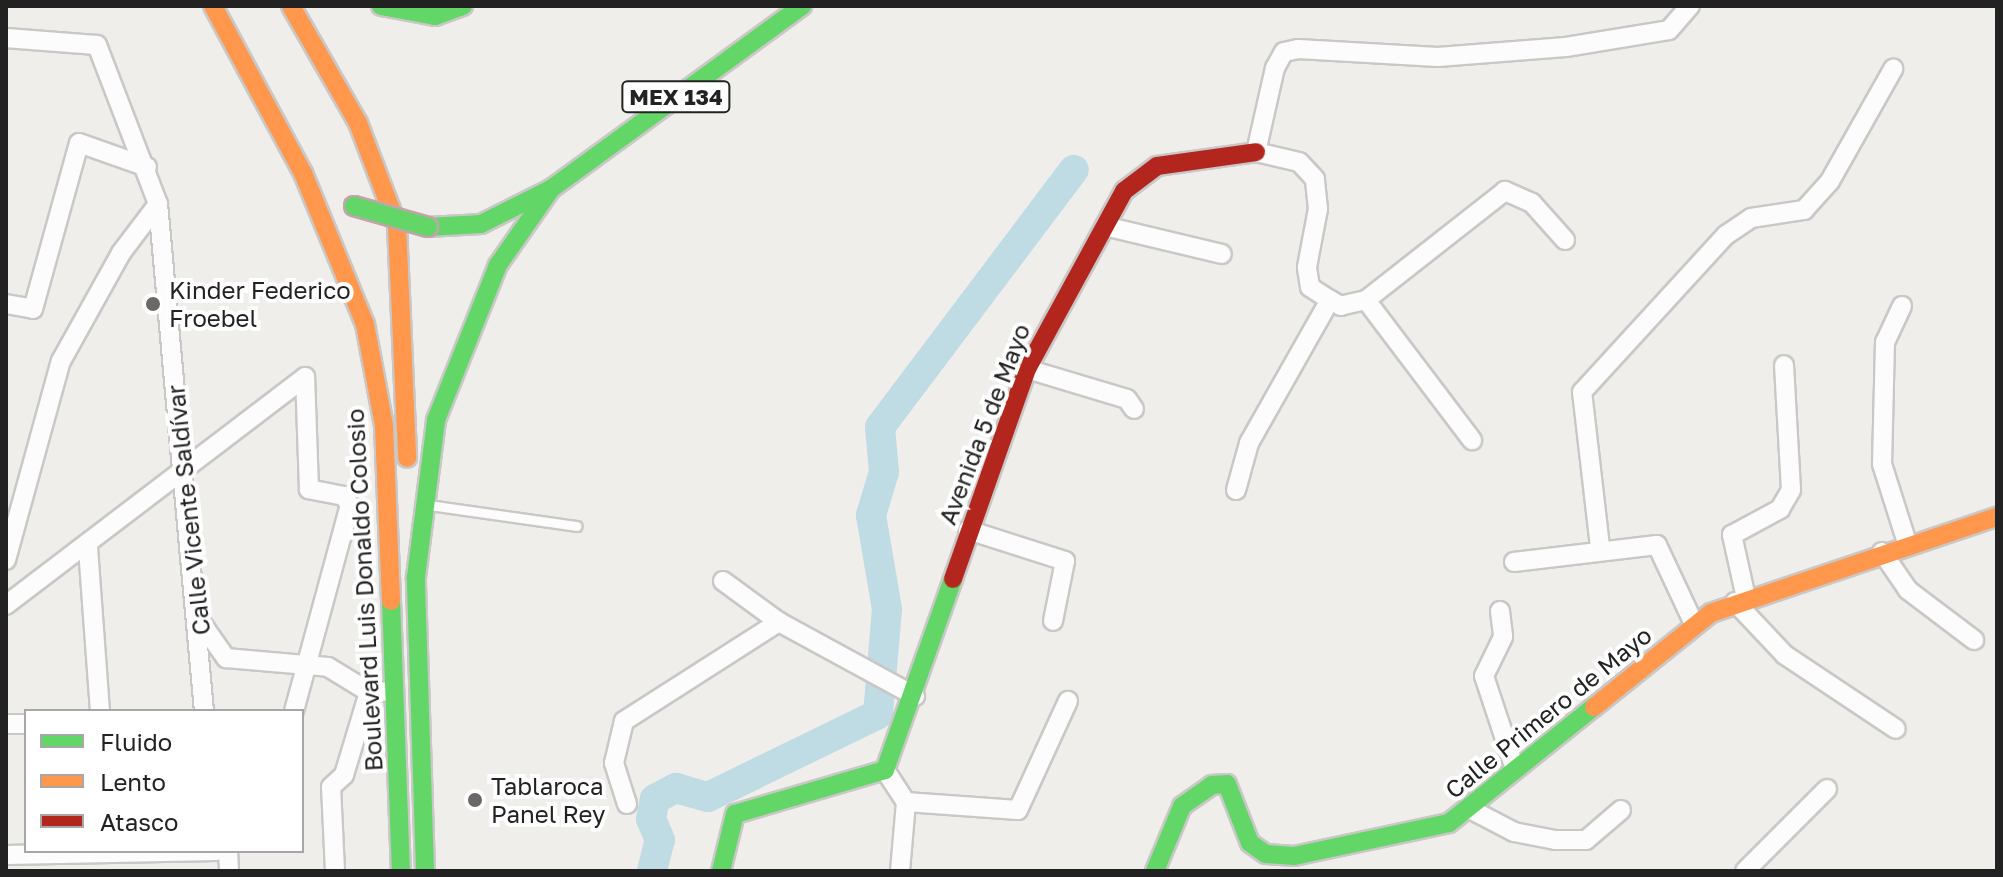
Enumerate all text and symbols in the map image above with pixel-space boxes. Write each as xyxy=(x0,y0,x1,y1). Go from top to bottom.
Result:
road number: MEX 134 xyxy=(620,79,732,115)
place label: Kinder Federico Froebel xyxy=(169,276,351,332)
marker: Kinder Federico Froebel xyxy=(144,295,162,313)
street label: Avenida 5 de Mayo xyxy=(932,320,1036,528)
street label: Calle Vicente Saldívar xyxy=(161,383,215,637)
street label: Boulevard Luis Donaldo Colosio xyxy=(340,408,388,772)
street label: Calle Primero de Mayo xyxy=(1439,620,1657,804)
legend xyxy=(24,709,304,853)
text: Fluido xyxy=(100,727,172,756)
text: Lento xyxy=(100,767,166,796)
place label: Tablaroca Panel Rey xyxy=(491,772,605,828)
marker: Tablaroca Panel Rey xyxy=(466,791,484,809)
text: Atasco xyxy=(100,807,178,836)

